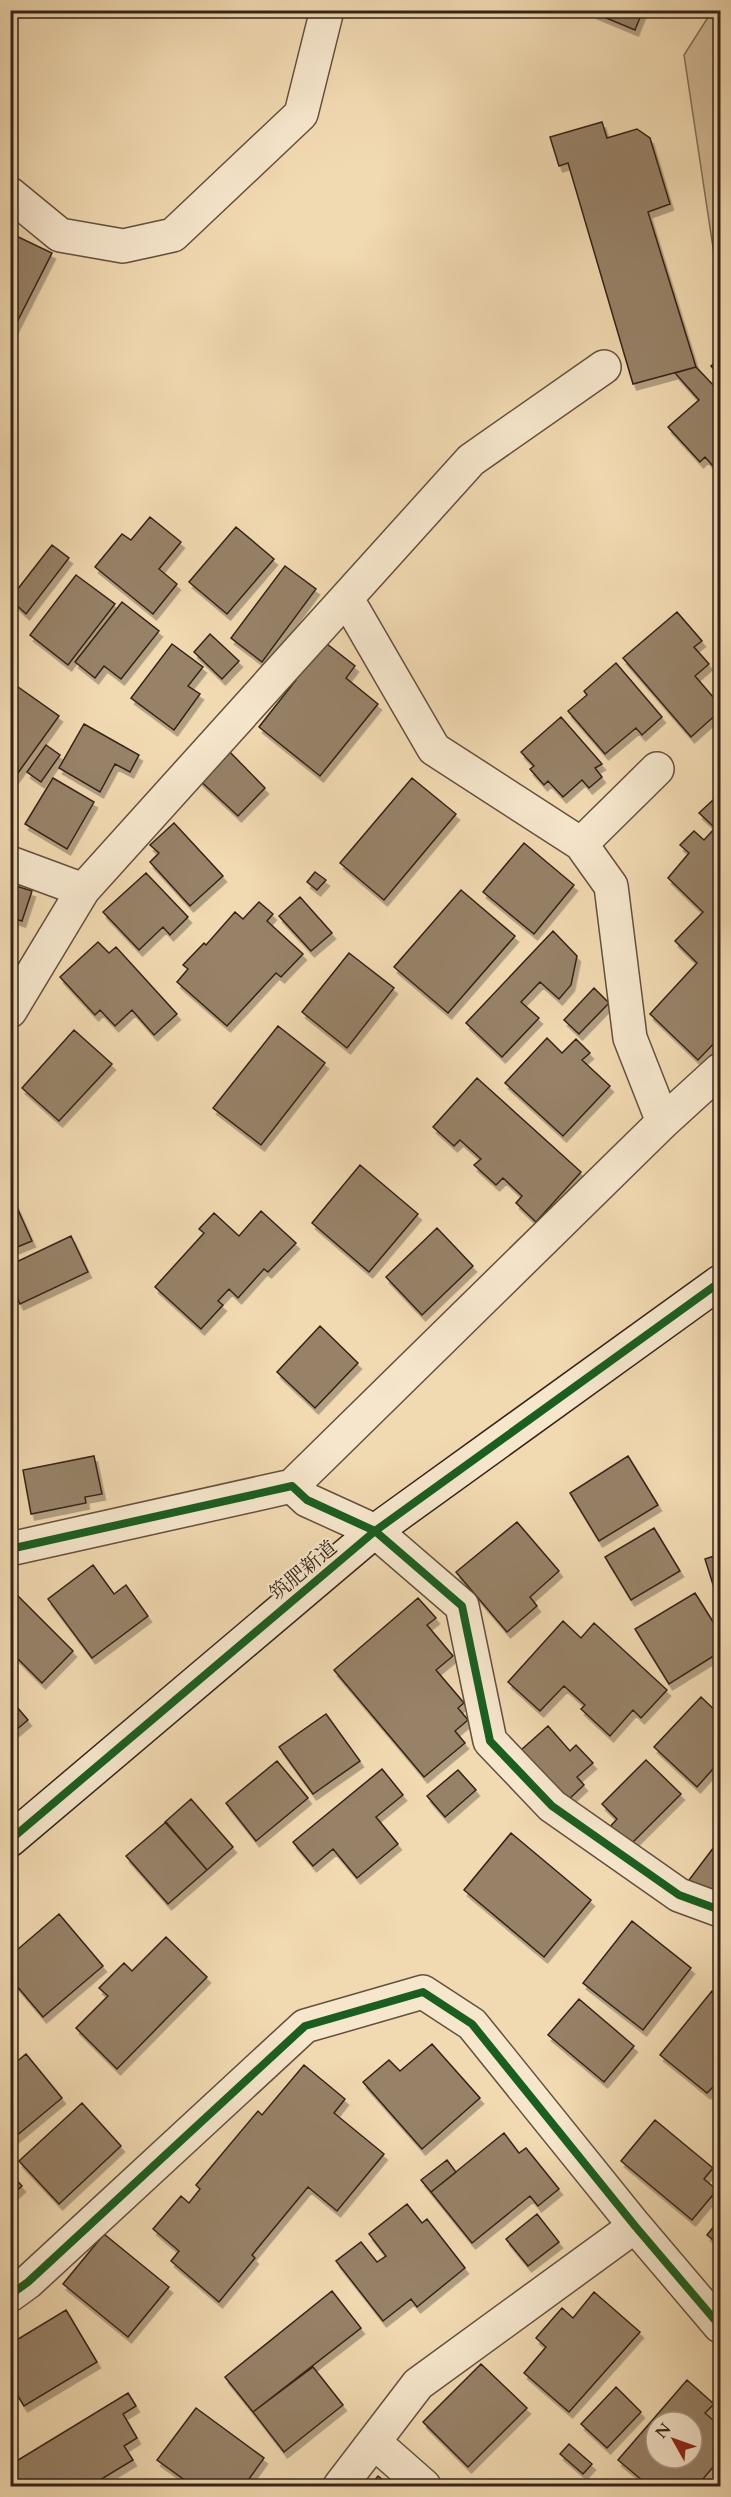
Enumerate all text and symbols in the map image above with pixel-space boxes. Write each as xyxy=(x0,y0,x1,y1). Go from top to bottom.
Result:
street label: 筑肥新道 xyxy=(264,1534,343,1606)
north arrow xyxy=(644,2410,704,2470)
text: N xyxy=(650,2419,676,2443)

